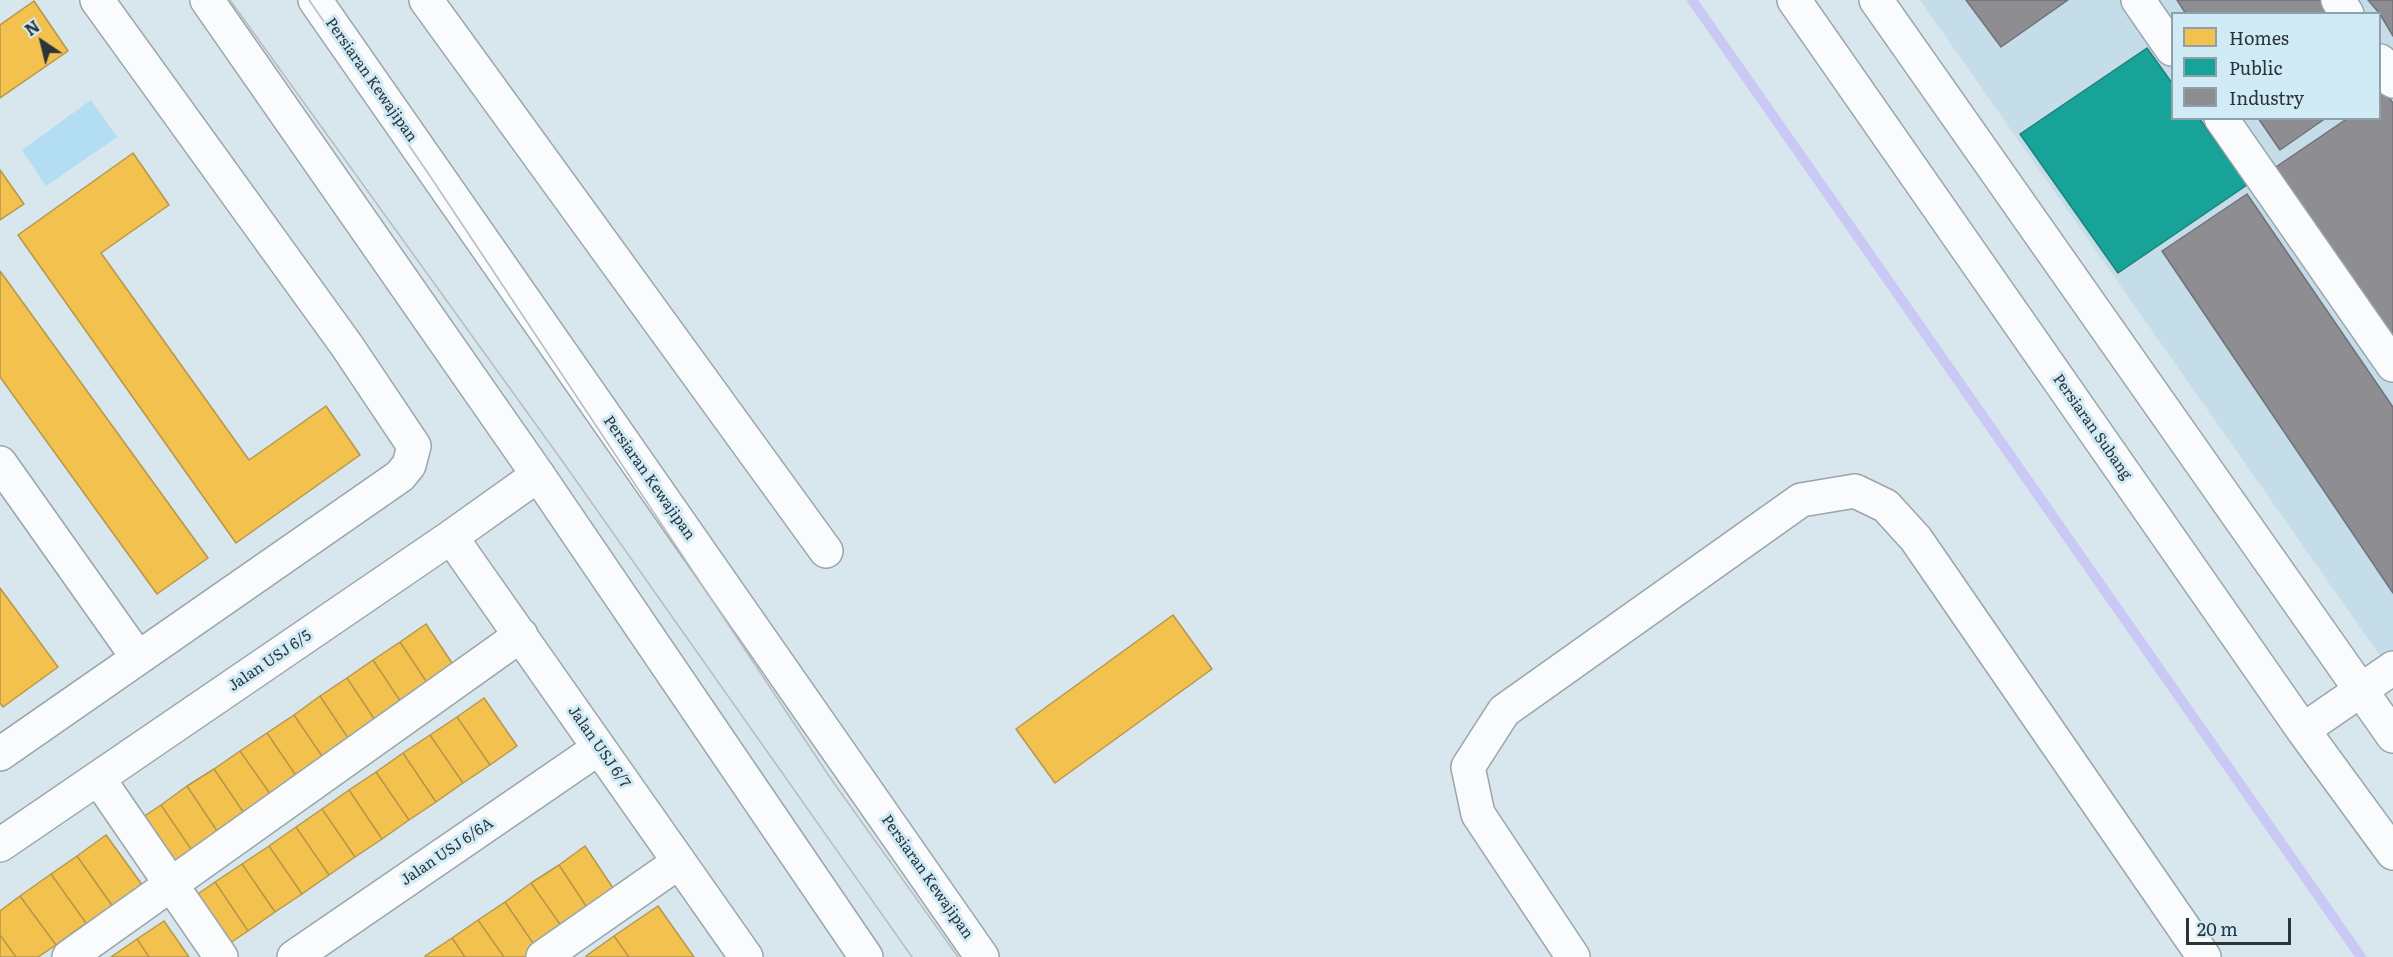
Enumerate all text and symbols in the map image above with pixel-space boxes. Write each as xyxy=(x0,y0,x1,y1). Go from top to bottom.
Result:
north arrow xyxy=(12,12,72,72)
legend xyxy=(2171,12,2381,120)
text: N xyxy=(19,14,44,41)
street label: Persiaran Kewajipan xyxy=(321,14,421,146)
text: Homes xyxy=(2229,24,2289,51)
text: Public xyxy=(2229,54,2283,81)
text: Industry xyxy=(2229,84,2304,111)
street label: Persiaran Subang xyxy=(2049,371,2135,483)
street label: Persiaran Kewajipan xyxy=(599,412,699,544)
street label: Jalan USJ 6/5 xyxy=(225,627,315,695)
street label: Jalan USJ 6/7 xyxy=(564,702,634,792)
street label: Persiaran Kewajipan xyxy=(877,811,977,943)
street label: Jalan USJ 6/6A xyxy=(397,814,497,890)
scale bar xyxy=(2189,906,2294,944)
text: 20 m xyxy=(2197,915,2238,942)

